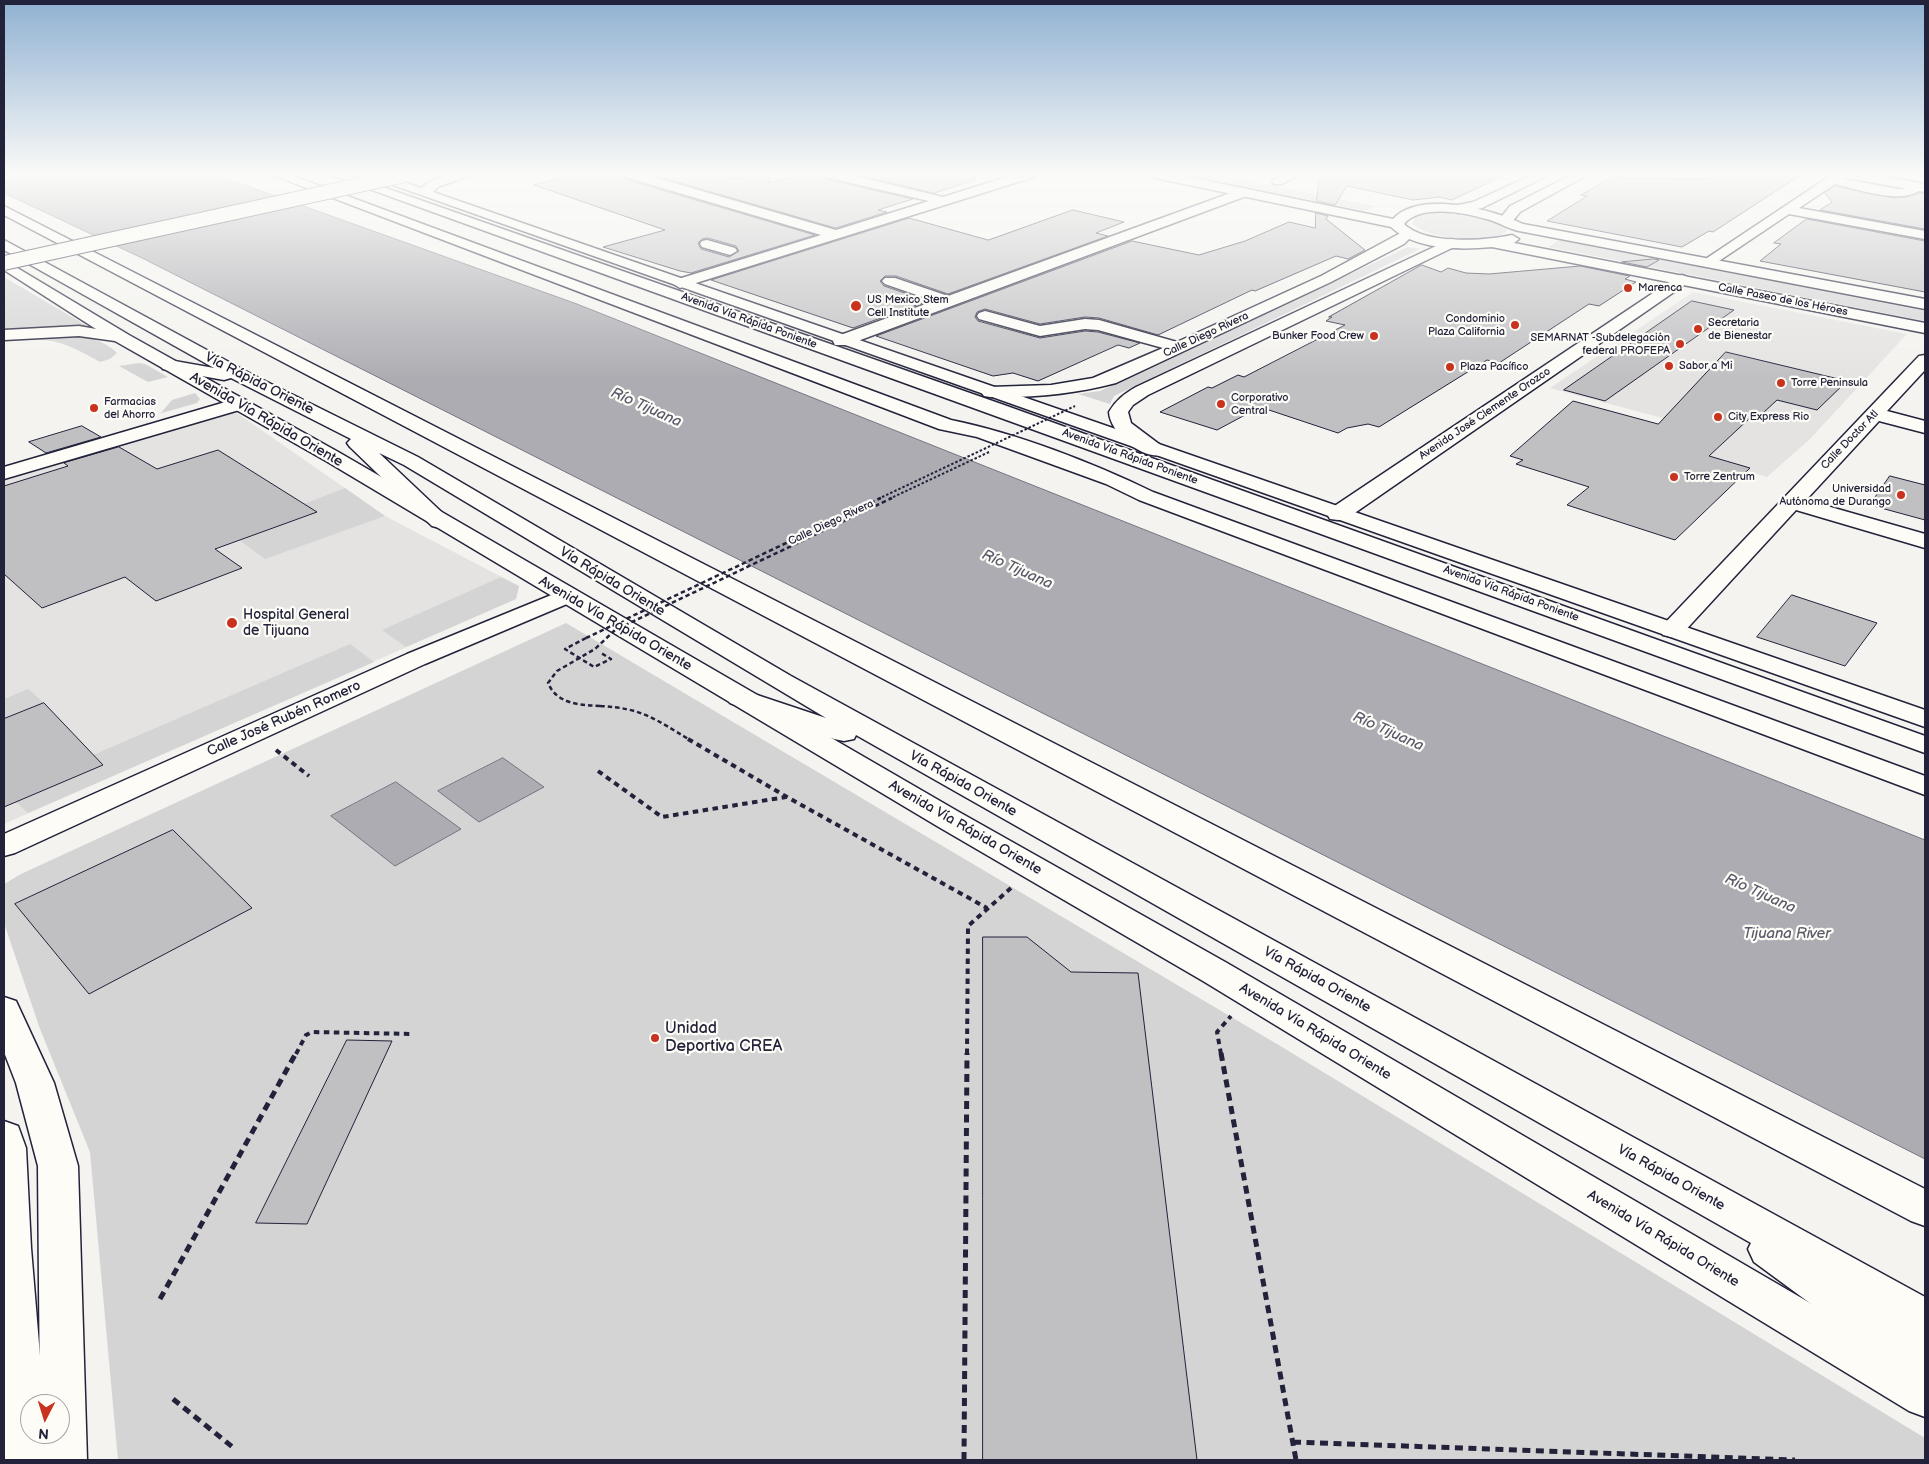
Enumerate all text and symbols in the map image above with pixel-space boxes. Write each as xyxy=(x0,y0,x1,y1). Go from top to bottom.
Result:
place label: Marenca xyxy=(1638,281,1682,295)
street label: Calle Paseo de los Héroes xyxy=(1717,281,1849,319)
marker: Marenca xyxy=(1622,282,1634,294)
street label: Avenida Vía Rápida Poniente xyxy=(679,290,819,352)
place label: US Mexico Stem Cell Institute xyxy=(867,293,949,319)
marker: US Mexico Stem Cell Institute xyxy=(849,299,863,313)
street label: Calle Diego Rivera xyxy=(1161,309,1251,361)
place label: Condominio Plaza California xyxy=(1428,312,1505,338)
place label: Secretaria de Bienestar xyxy=(1708,316,1772,342)
marker: Condominio Plaza California xyxy=(1509,319,1521,331)
marker: Secretaria de Bienestar xyxy=(1692,323,1704,335)
place label: Bunker Food Crew xyxy=(1272,329,1364,343)
marker: Bunker Food Crew xyxy=(1368,330,1380,342)
place label: SEMARNAT -Subdelegación federal PROFEPA xyxy=(1530,331,1670,357)
marker: SEMARNAT -Subdelegación federal PROFEPA xyxy=(1674,338,1686,350)
street label: Vía Rápida Oriente xyxy=(202,349,316,419)
place label: Sabor a Mi xyxy=(1679,359,1733,373)
place label: Plaza Pacífico xyxy=(1460,360,1528,374)
marker: Sabor a Mi xyxy=(1663,360,1675,372)
marker: Plaza Pacífico xyxy=(1444,361,1456,373)
street label: Avenida José Clemente Orozco xyxy=(1417,365,1553,463)
street label: Avenida Vía Rápida Oriente xyxy=(186,369,346,471)
place label: Torre Peninsula xyxy=(1791,376,1868,390)
marker: Torre Peninsula xyxy=(1775,377,1787,389)
water label: Río Tijuana xyxy=(608,384,684,432)
place label: Corporativo Central xyxy=(1231,391,1289,417)
place label: Farmacias del Ahorro xyxy=(104,395,156,421)
marker: Corporativo Central xyxy=(1215,398,1227,410)
marker: Farmacias del Ahorro xyxy=(88,402,100,414)
street label: Calle Doctor Atl xyxy=(1818,408,1882,472)
place label: City Express Rio xyxy=(1728,410,1809,424)
marker: City Express Rio xyxy=(1712,411,1724,423)
street label: Avenida Vía Rápida Poniente xyxy=(1060,426,1200,488)
place label: Torre Zentrum xyxy=(1684,470,1755,484)
marker: Torre Zentrum xyxy=(1668,471,1680,483)
place label: Universidad Autónoma de Durango xyxy=(1779,482,1891,508)
marker: Universidad Autónoma de Durango xyxy=(1895,489,1907,501)
street label: Calle Diego Rivera xyxy=(786,497,876,549)
street label: Vía Rápida Oriente xyxy=(556,544,668,620)
water label: Río Tijuana xyxy=(979,546,1055,594)
street label: Avenida Vía Rápida Poniente xyxy=(1441,563,1581,625)
street label: Avenida Vía Rápida Oriente xyxy=(535,573,695,675)
place label: Hospital General de Tijuana xyxy=(243,607,349,640)
marker: Hospital General de Tijuana xyxy=(225,616,239,630)
street label: Calle José Rubén Romero xyxy=(205,677,363,761)
water label: Río Tijuana xyxy=(1350,708,1426,756)
street label: Vía Rápida Oriente xyxy=(906,748,1020,820)
street label: Avenida Vía Rápida Oriente xyxy=(885,777,1045,879)
water label: Río Tijuana xyxy=(1722,870,1798,918)
water label: Tijuana River xyxy=(1743,925,1831,943)
street label: Vía Rápida Oriente xyxy=(1260,944,1374,1016)
street label: Avenida Vía Rápida Oriente xyxy=(1236,980,1394,1084)
place label: Unidad Deportiva CREA xyxy=(665,1019,782,1057)
marker: Unidad Deportiva CREA xyxy=(649,1032,661,1044)
street label: Vía Rápida Oriente xyxy=(1614,1142,1728,1214)
street label: Avenida Vía Rápida Oriente xyxy=(1584,1187,1742,1291)
north arrow xyxy=(20,1394,70,1444)
text: N xyxy=(38,1425,50,1442)

